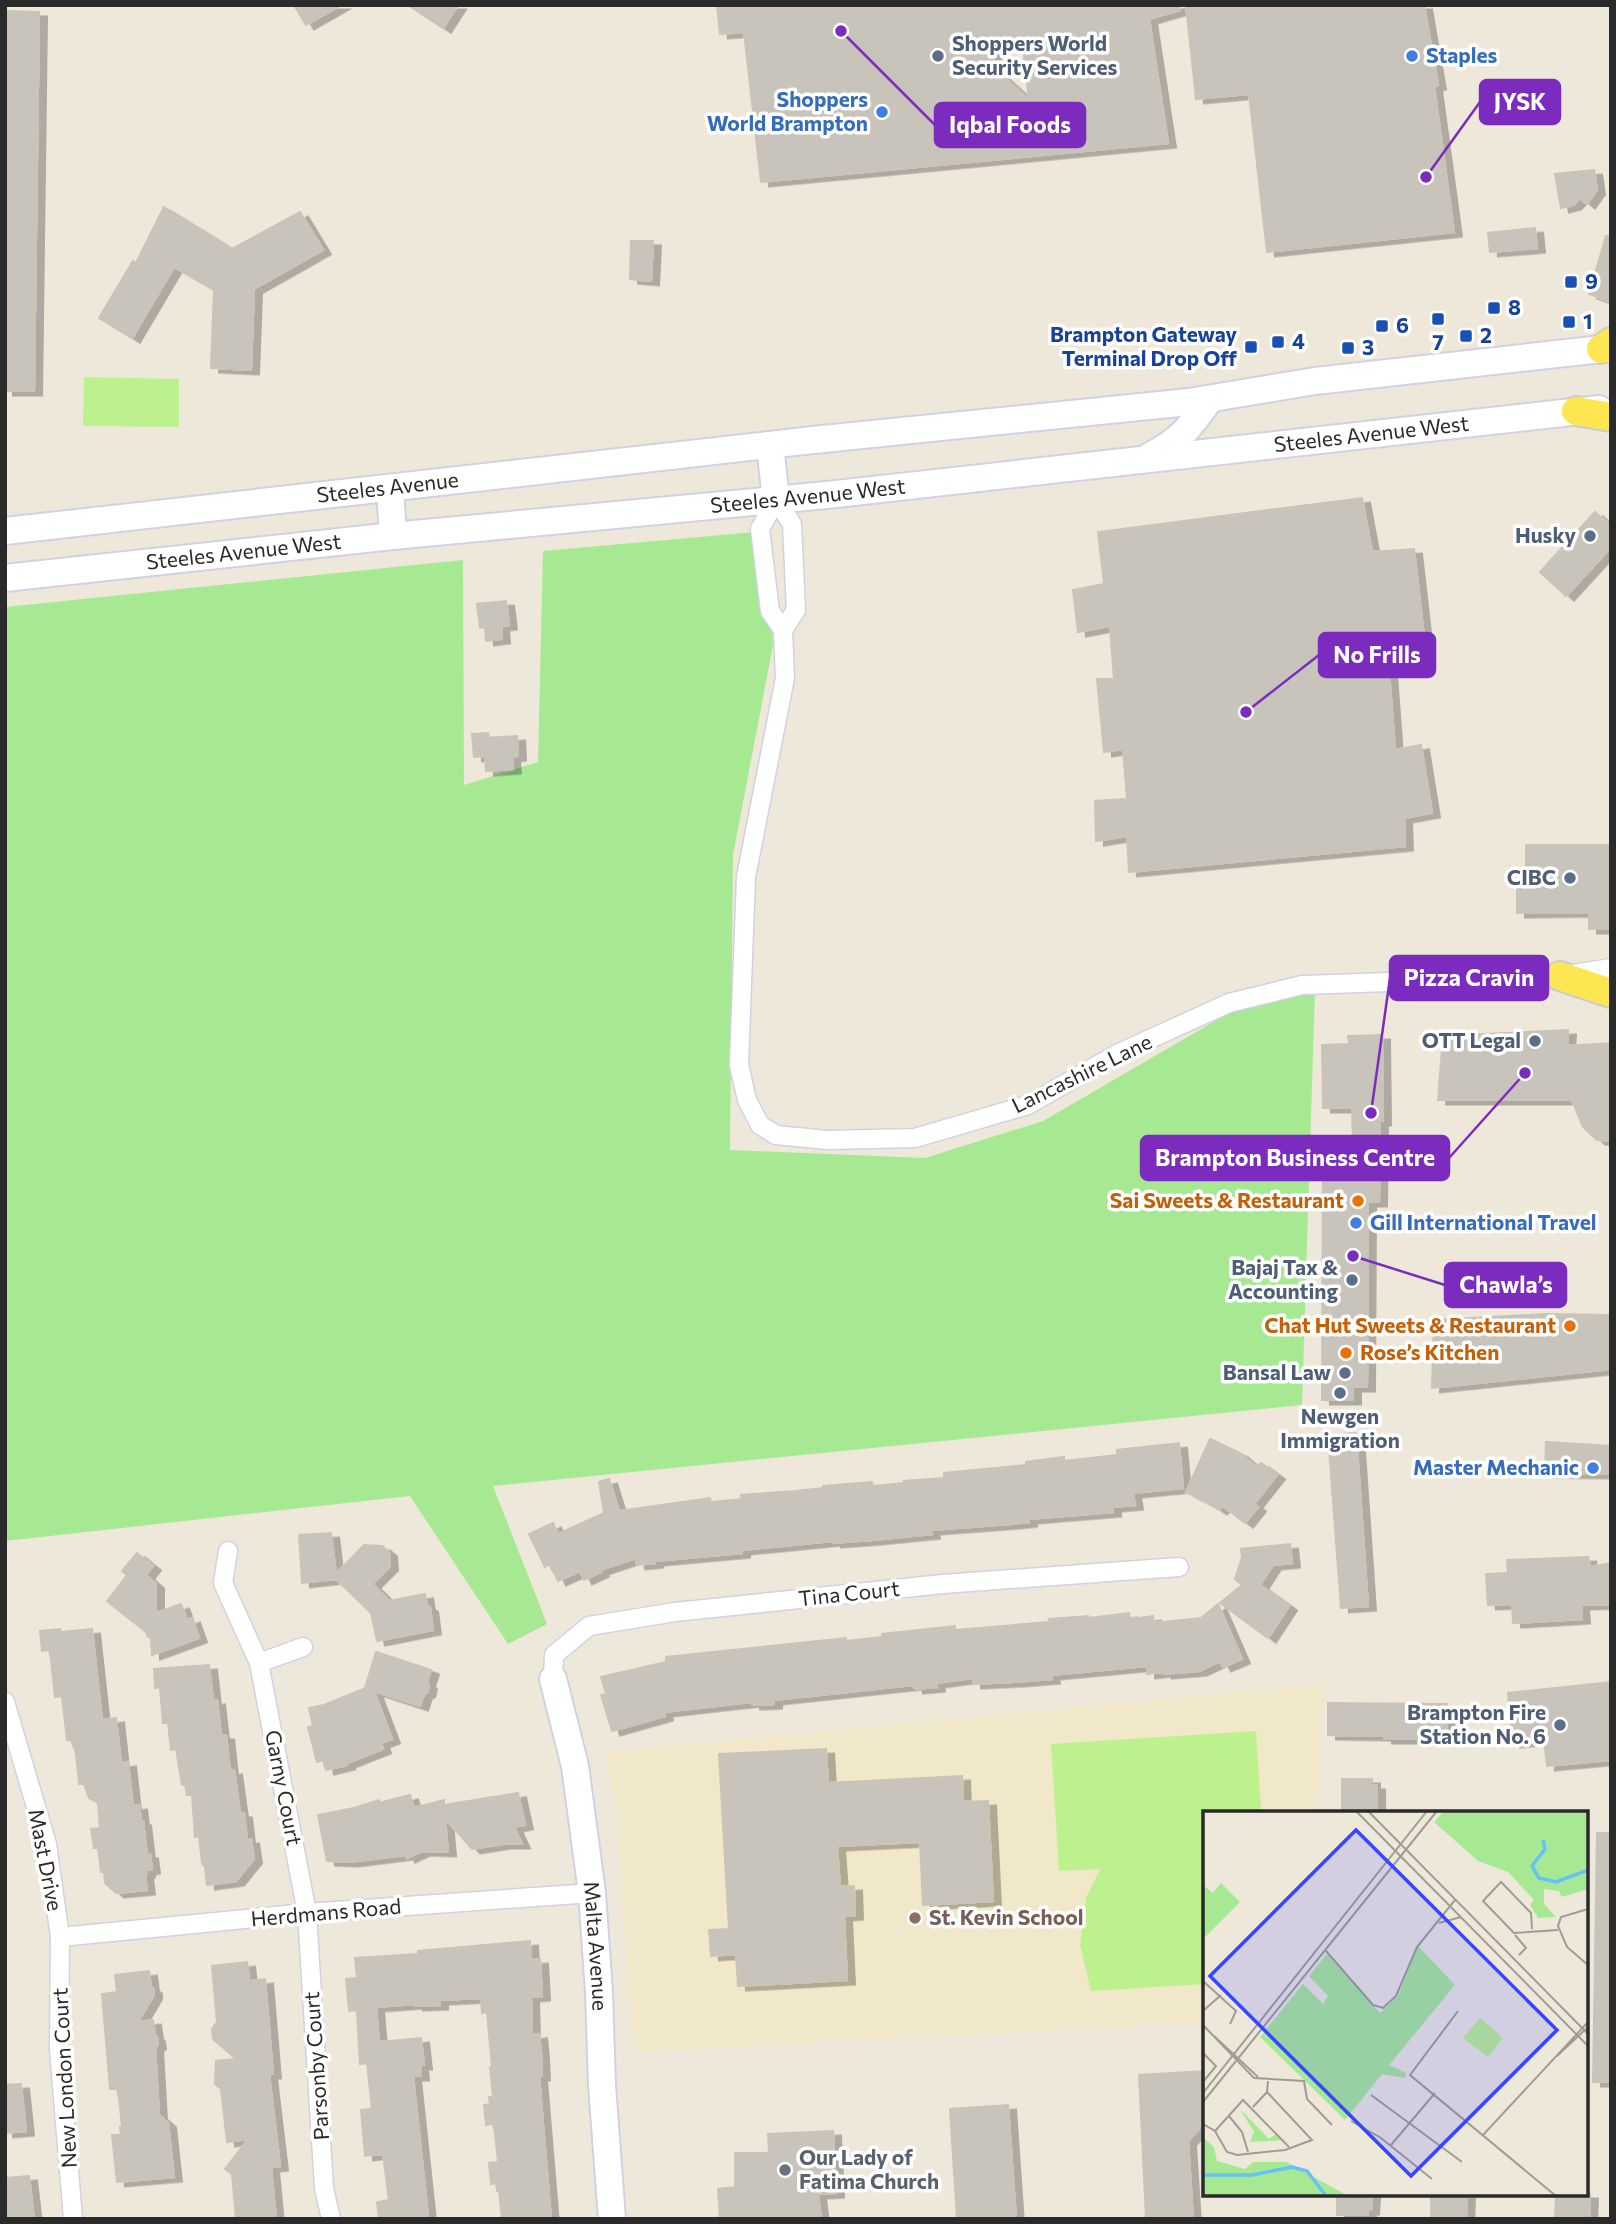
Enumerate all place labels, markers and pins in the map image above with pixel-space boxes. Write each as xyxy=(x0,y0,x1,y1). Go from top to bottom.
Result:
place label: Shoppers World Security Services xyxy=(952,30,1118,79)
place label: Staples xyxy=(1426,42,1498,67)
marker: Shoppers World Security Services xyxy=(930,48,946,64)
marker: Staples xyxy=(1404,48,1420,64)
callout: JYSK xyxy=(1480,80,1560,124)
place label: Shoppers World Brampton xyxy=(707,86,868,135)
callout: Iqbal Foods xyxy=(935,103,1085,147)
marker: Shoppers World Brampton xyxy=(874,104,890,120)
place label: 9 xyxy=(1585,268,1598,293)
marker: 9 xyxy=(1563,274,1579,290)
place label: 8 xyxy=(1508,294,1521,319)
marker: 8 xyxy=(1486,300,1502,316)
place label: 1 xyxy=(1583,308,1593,333)
marker: 7 xyxy=(1430,311,1446,327)
place label: 6 xyxy=(1396,312,1409,337)
marker: 1 xyxy=(1561,314,1577,330)
marker: 6 xyxy=(1374,318,1390,334)
place label: Brampton Gateway Terminal Drop Off xyxy=(1050,321,1237,370)
place label: 2 xyxy=(1480,322,1492,347)
place label: 4 xyxy=(1292,328,1305,353)
marker: 2 xyxy=(1458,328,1474,344)
place label: 7 xyxy=(1432,329,1444,354)
marker: 4 xyxy=(1270,334,1286,350)
place label: 3 xyxy=(1362,334,1374,359)
marker: Brampton Gateway Terminal Drop Off xyxy=(1243,339,1259,355)
marker: 3 xyxy=(1340,340,1356,356)
place label: Husky xyxy=(1515,522,1576,547)
marker: Husky xyxy=(1582,528,1598,544)
callout: No Frills xyxy=(1319,633,1435,677)
place label: CIBC xyxy=(1507,864,1556,889)
marker: CIBC xyxy=(1562,870,1578,886)
callout: Pizza Cravin xyxy=(1390,956,1548,1000)
place label: OTT Legal xyxy=(1422,1027,1521,1052)
marker: OTT Legal xyxy=(1527,1033,1543,1049)
callout: Brampton Business Centre xyxy=(1141,1136,1449,1180)
place label: Sai Sweets & Restaurant xyxy=(1110,1187,1344,1212)
marker: Sai Sweets & Restaurant xyxy=(1350,1193,1366,1209)
place label: Gill International Travel xyxy=(1370,1209,1597,1234)
marker: Gill International Travel xyxy=(1348,1215,1364,1231)
place label: Bajaj Tax & Accounting xyxy=(1228,1254,1338,1303)
callout: Chawla’s xyxy=(1445,1263,1566,1307)
marker: Bajaj Tax & Accounting xyxy=(1344,1272,1360,1288)
place label: Chat Hut Sweets & Restaurant xyxy=(1264,1312,1556,1337)
marker: Chat Hut Sweets & Restaurant xyxy=(1562,1318,1578,1334)
place label: Rose’s Kitchen xyxy=(1360,1339,1499,1364)
marker: Rose’s Kitchen xyxy=(1338,1345,1354,1361)
place label: Bansal Law xyxy=(1223,1359,1332,1384)
marker: Bansal Law xyxy=(1337,1365,1353,1381)
marker: Newgen Immigration xyxy=(1332,1385,1348,1401)
place label: Newgen Immigration xyxy=(1280,1403,1400,1452)
place label: Master Mechanic xyxy=(1413,1454,1579,1479)
marker: Master Mechanic xyxy=(1585,1460,1601,1476)
place label: Brampton Fire Station No. 6 xyxy=(1407,1699,1546,1748)
marker: Brampton Fire Station No. 6 xyxy=(1552,1717,1568,1733)
place label: St. Kevin School xyxy=(929,1904,1084,1929)
marker: St. Kevin School xyxy=(907,1910,923,1926)
place label: Our Lady of Fatima Church xyxy=(799,2144,939,2193)
marker: Our Lady of Fatima Church xyxy=(777,2162,793,2178)

